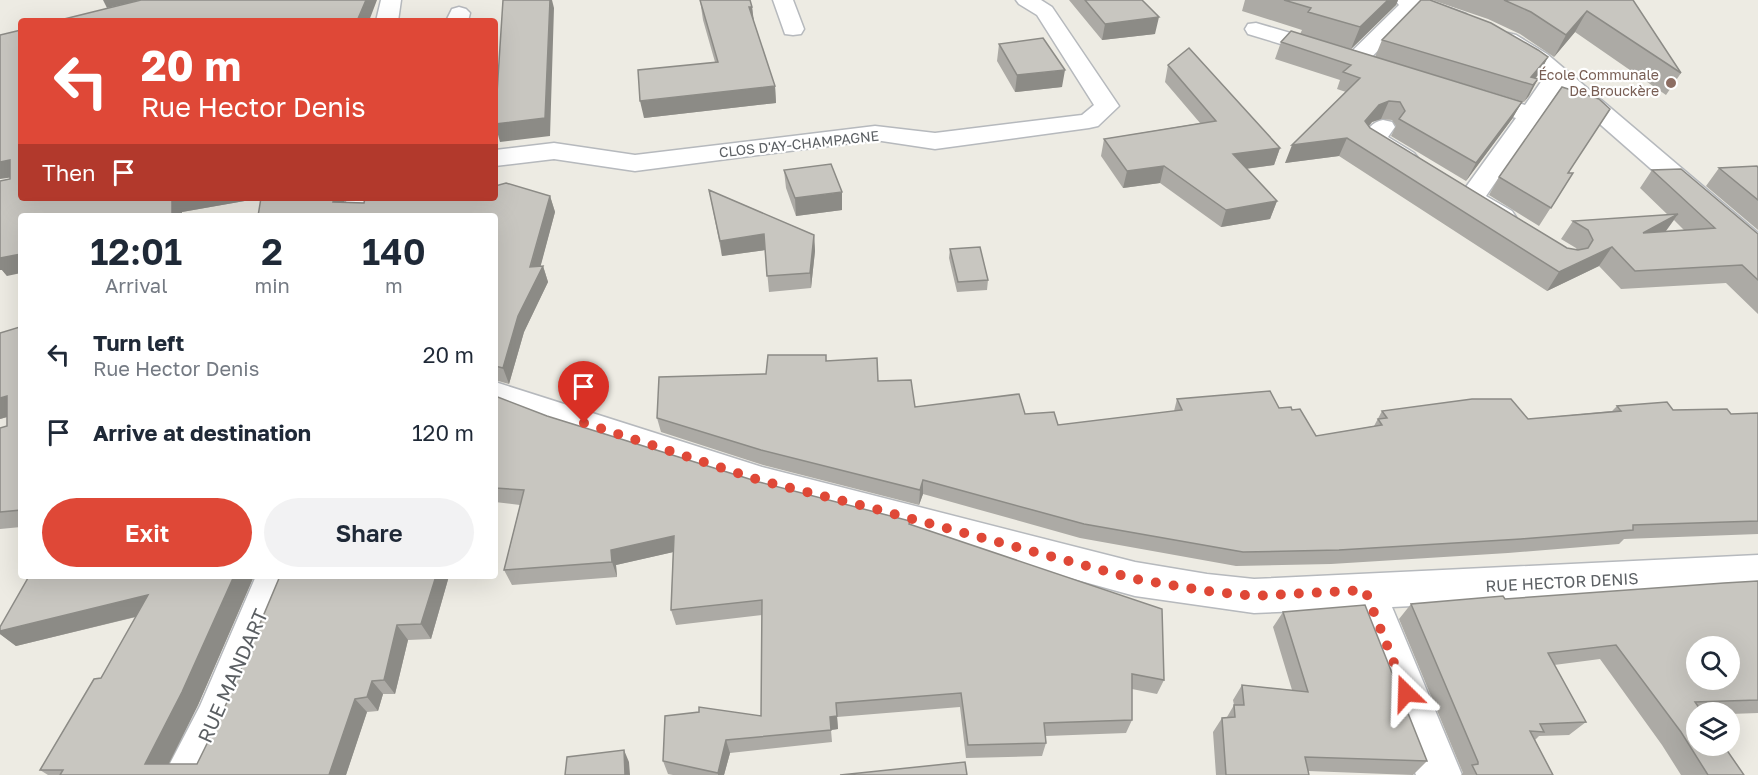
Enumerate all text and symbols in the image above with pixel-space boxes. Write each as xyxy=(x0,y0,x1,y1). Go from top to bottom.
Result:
text: 20 m xyxy=(141,40,241,90)
icon: left xyxy=(42,42,120,120)
place label: École Communale De Brouckère xyxy=(1538,66,1659,99)
marker: École Communale De Brouckère xyxy=(1664,76,1678,90)
text: Rue Hector Denis xyxy=(141,91,365,123)
street label: CLOS D'AY-CHAMPAGNE xyxy=(718,127,880,160)
icon: arrive xyxy=(107,156,140,189)
text: Then xyxy=(42,159,95,186)
text: 12:01 xyxy=(90,230,182,273)
text: 2 xyxy=(261,230,283,273)
text: 140 xyxy=(362,230,426,273)
text: Arrival xyxy=(105,273,168,297)
text: min xyxy=(254,273,290,297)
text: m xyxy=(385,273,403,297)
text: Turn left xyxy=(93,329,184,356)
icon: left xyxy=(42,338,75,371)
text: 20 m xyxy=(423,341,474,368)
text: Rue Hector Denis xyxy=(93,356,259,380)
pin xyxy=(558,361,609,423)
icon: arrive xyxy=(567,370,600,403)
icon: arrive xyxy=(42,416,75,449)
text: Arrive at destination xyxy=(93,419,311,446)
text: 120 m xyxy=(412,419,474,446)
button: Exit xyxy=(42,498,252,567)
button: Share xyxy=(264,498,474,567)
street label: RUE HECTOR DENIS xyxy=(1485,568,1639,596)
street label: RUE MANDART xyxy=(192,605,272,746)
map controls xyxy=(1686,636,1740,756)
button: search xyxy=(1686,636,1740,690)
position arrow xyxy=(1374,661,1438,725)
button: layers xyxy=(1686,702,1740,756)

